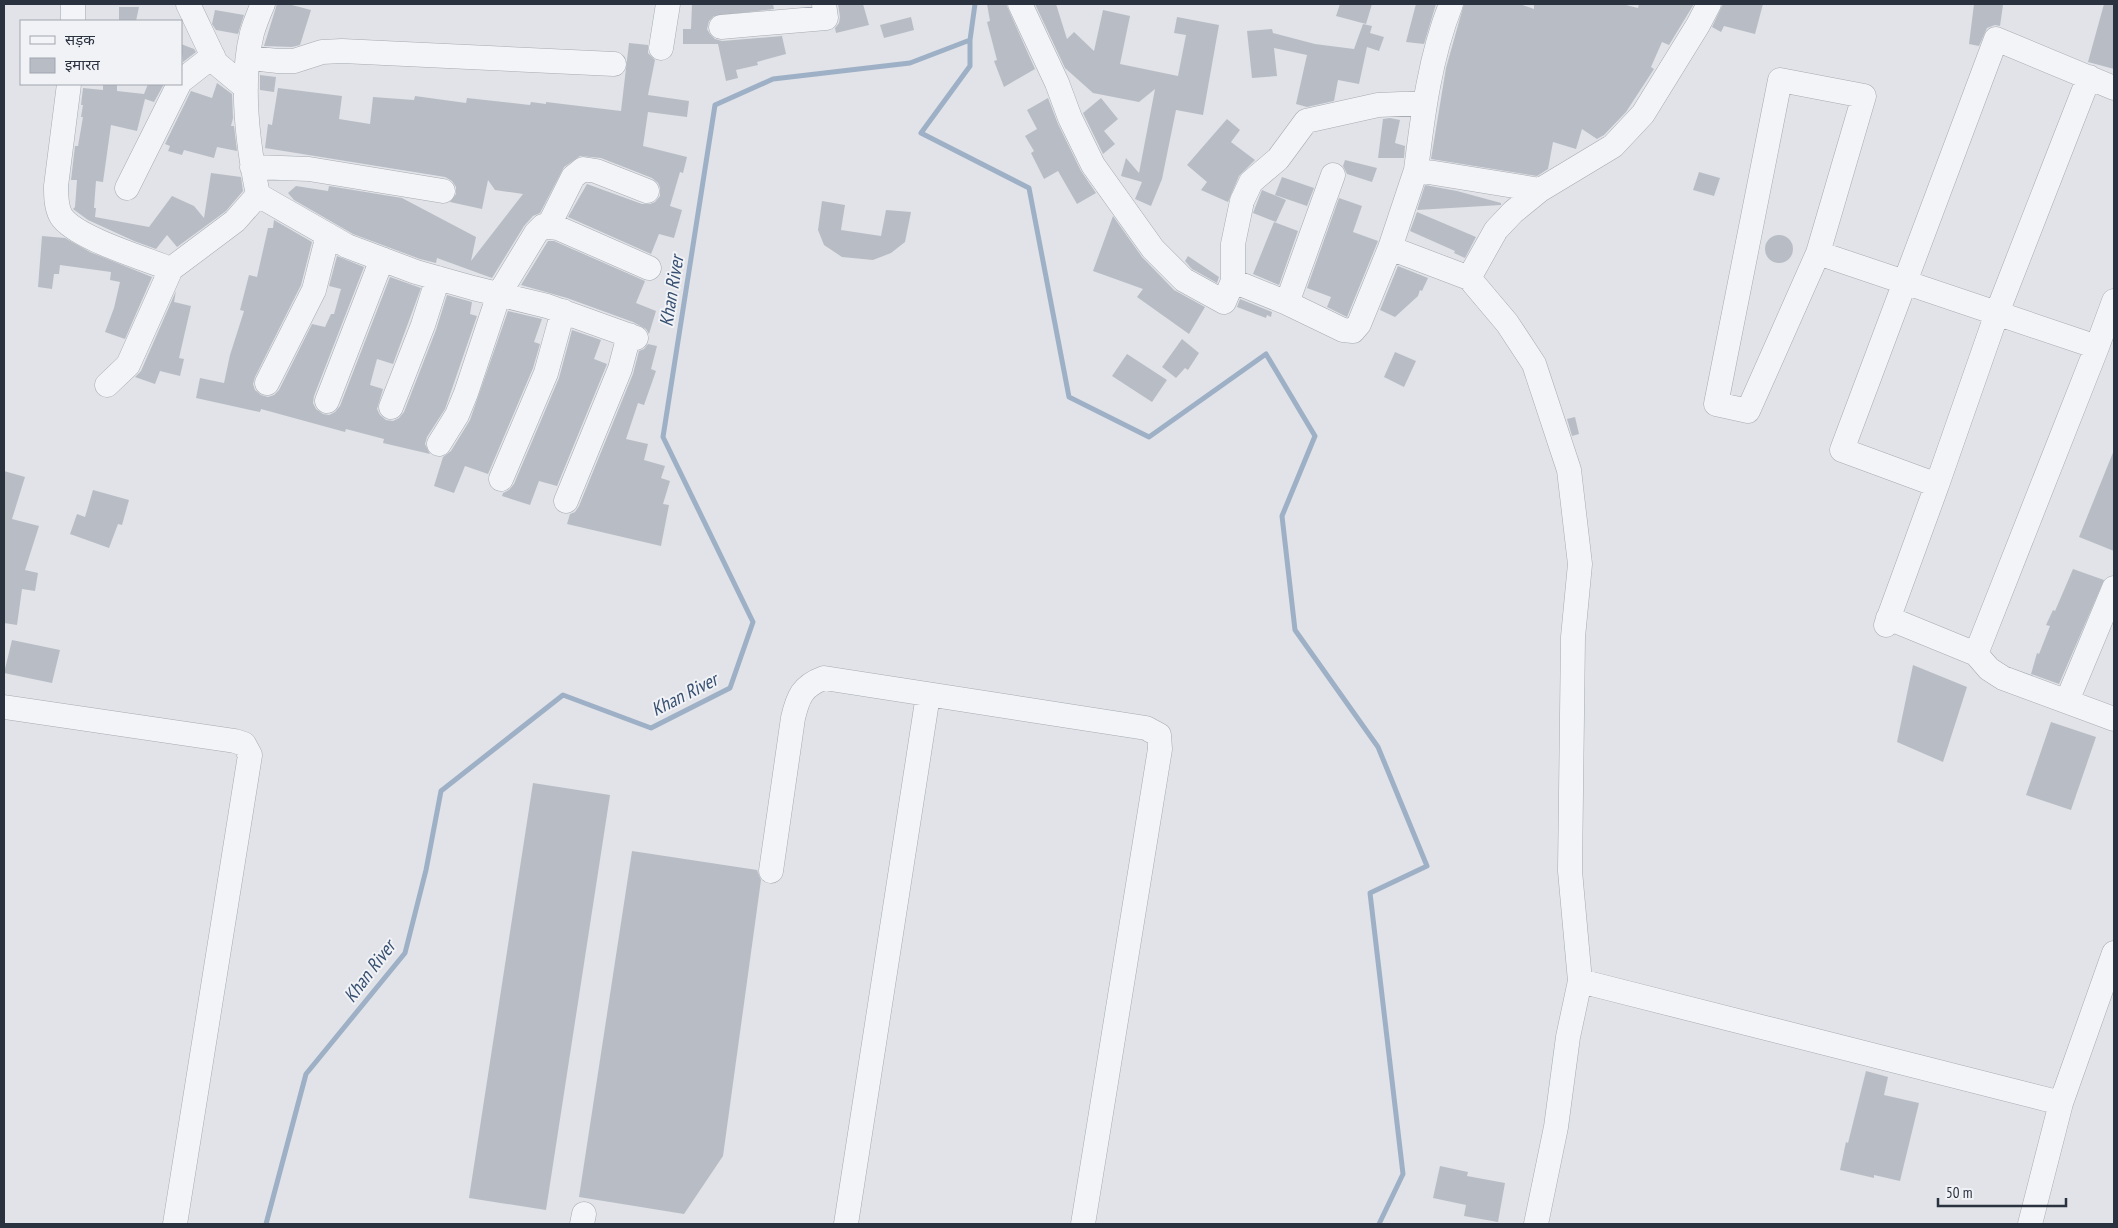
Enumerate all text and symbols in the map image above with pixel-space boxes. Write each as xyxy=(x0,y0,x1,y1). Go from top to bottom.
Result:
legend xyxy=(20,20,182,85)
text: सड़क xyxy=(65,30,95,49)
text: इमारत xyxy=(65,55,100,74)
water label: Khan River xyxy=(654,251,689,328)
water label: Khan River xyxy=(647,666,724,721)
water label: Khan River xyxy=(338,933,402,1007)
scale bar xyxy=(1938,1176,2066,1208)
text: 50 m xyxy=(1946,1183,1972,1202)

